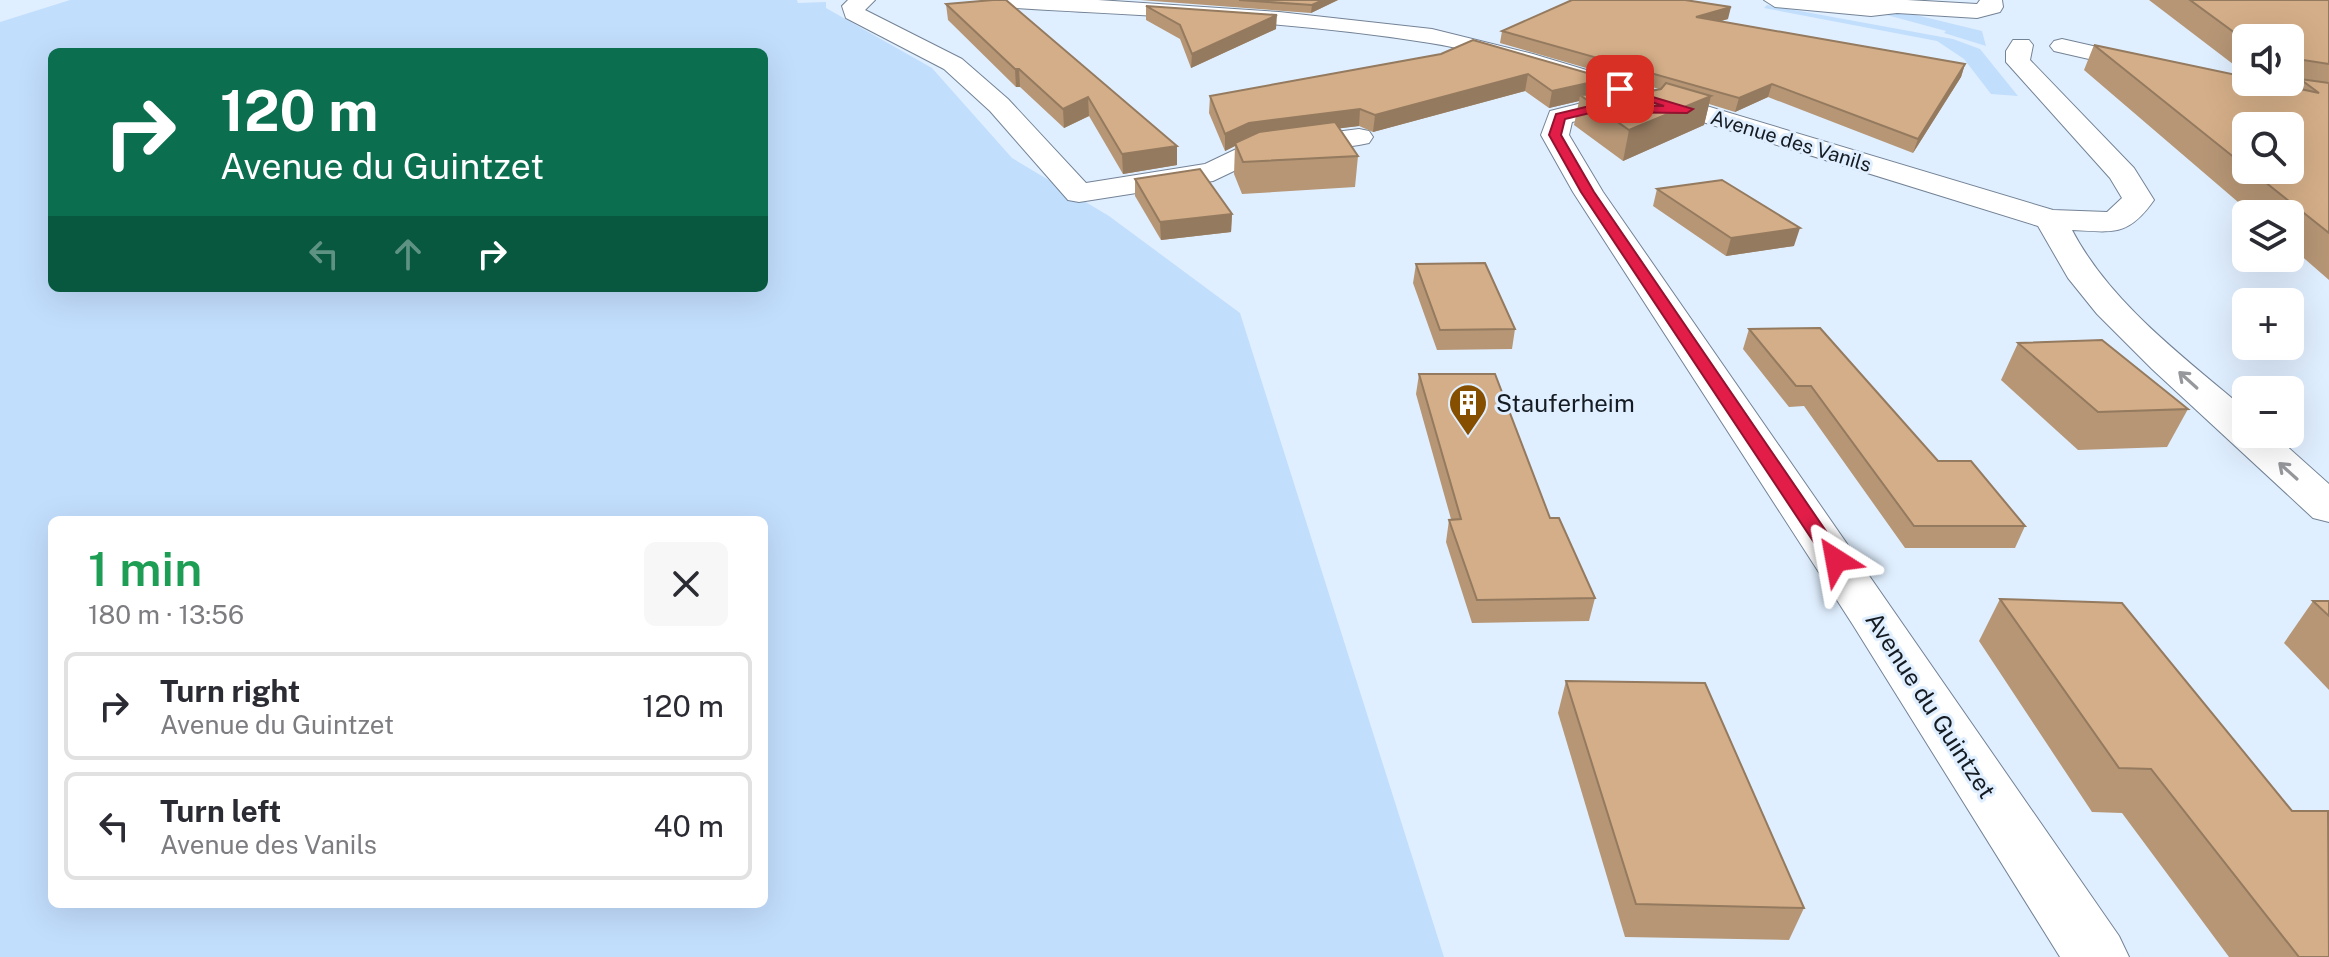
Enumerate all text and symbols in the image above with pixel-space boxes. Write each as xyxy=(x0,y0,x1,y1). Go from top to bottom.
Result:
map controls xyxy=(2232,24,2304,448)
button: sound xyxy=(2232,24,2304,96)
pin xyxy=(1586,55,1654,123)
icon: arrive xyxy=(1598,67,1642,111)
text: 120 m xyxy=(220,78,378,144)
icon: right xyxy=(88,80,192,184)
street label: Avenue des Vanils xyxy=(1708,105,1874,177)
button: search xyxy=(2232,112,2304,184)
text: Avenue du Guintzet xyxy=(220,145,544,187)
button: layers xyxy=(2232,200,2304,272)
icon: left xyxy=(302,232,346,276)
icon: ahead xyxy=(386,232,430,276)
icon: right xyxy=(470,232,514,276)
button: + xyxy=(2232,288,2304,360)
one-way arrow xyxy=(2179,371,2199,389)
button: − xyxy=(2232,376,2304,448)
building icon: Stauferheim xyxy=(1447,382,1489,437)
place label: Stauferheim xyxy=(1496,389,1635,417)
one-way arrow xyxy=(2279,462,2299,480)
position arrow xyxy=(1794,518,1878,602)
text: 1 min xyxy=(88,540,202,597)
button: close xyxy=(644,542,728,626)
text: 180 m · 13:56 xyxy=(88,599,244,630)
street label: Avenue du Guintzet xyxy=(1860,607,2002,803)
text: Turn right xyxy=(160,673,300,709)
icon: right xyxy=(92,684,136,728)
text: 120 m xyxy=(642,688,724,724)
text: Avenue du Guintzet xyxy=(160,709,394,740)
text: Turn left xyxy=(160,793,281,829)
icon: left xyxy=(92,804,136,848)
text: 40 m xyxy=(654,808,724,844)
text: Avenue des Vanils xyxy=(160,829,377,860)

